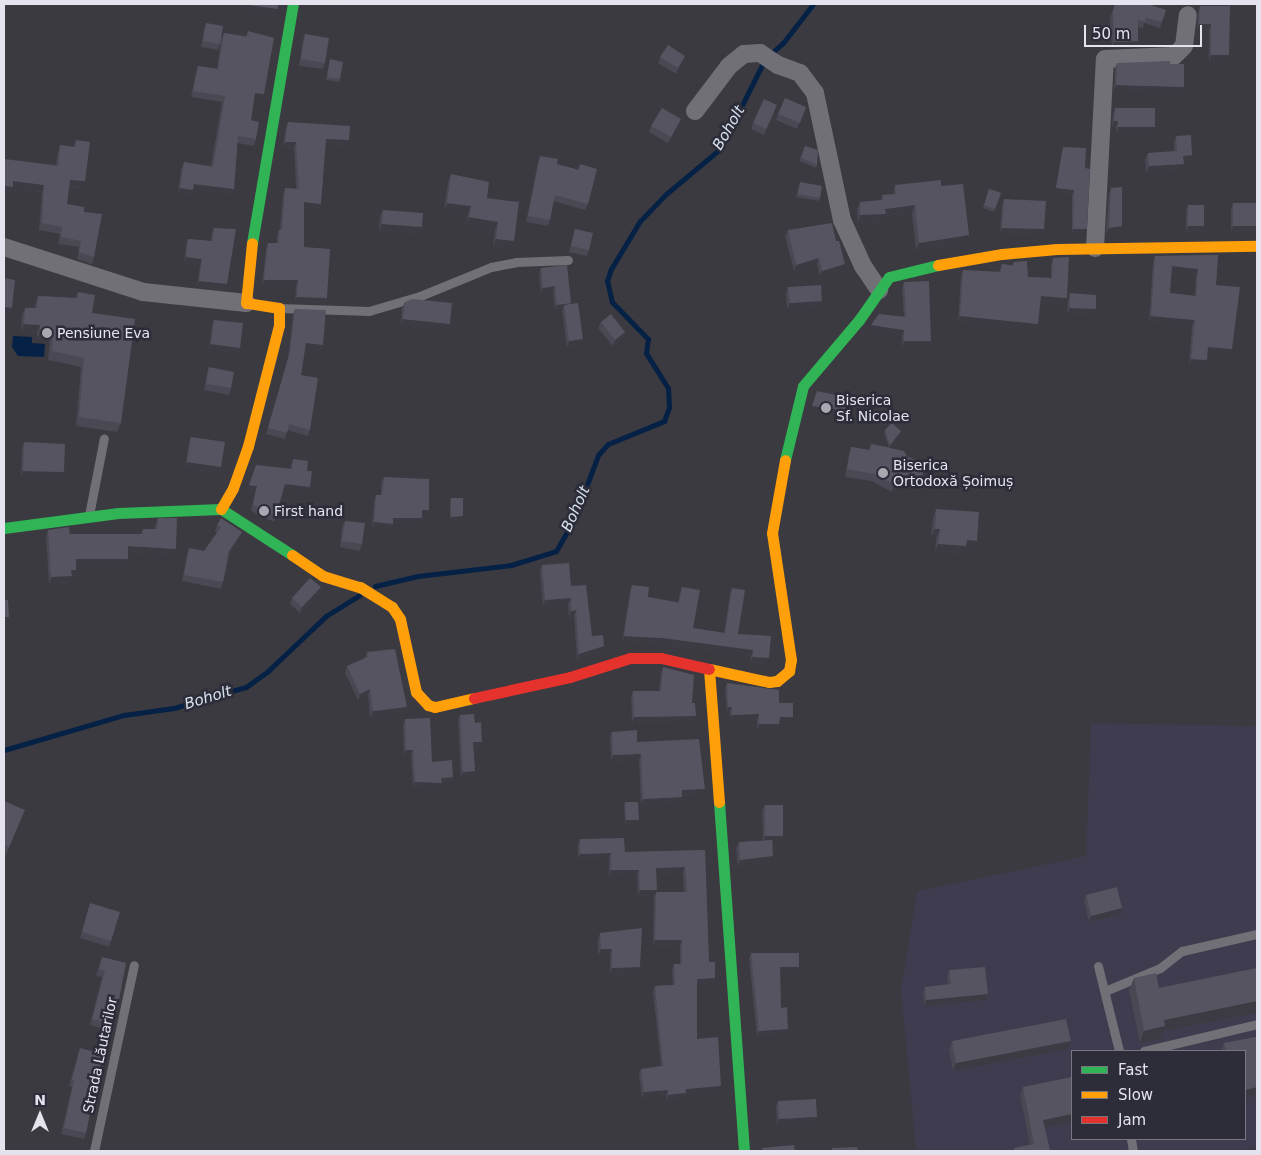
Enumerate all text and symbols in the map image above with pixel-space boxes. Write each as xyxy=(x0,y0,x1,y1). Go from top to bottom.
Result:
scale bar xyxy=(1086,15,1204,47)
text: 50 m xyxy=(1092,25,1130,43)
water label: Boholt xyxy=(709,103,749,153)
place label: Pensiune Eva xyxy=(57,325,150,341)
marker: Pensiune Eva xyxy=(41,327,53,339)
place label: Biserica Sf. Nicolae xyxy=(836,392,909,424)
marker: Biserica Sf. Nicolae xyxy=(820,402,832,414)
place label: Biserica Ortodoxă Șoimuș xyxy=(893,457,1013,490)
marker: Biserica Ortodoxă Șoimuș xyxy=(877,467,889,479)
water label: Boholt xyxy=(558,483,594,535)
place label: First hand xyxy=(274,503,343,519)
marker: First hand xyxy=(258,505,270,517)
water label: Boholt xyxy=(182,682,234,714)
street label: Strada Lăutarilor xyxy=(80,996,120,1114)
legend xyxy=(1071,1050,1246,1140)
text: Fast xyxy=(1118,1061,1148,1079)
text: Slow xyxy=(1118,1086,1153,1104)
north arrow xyxy=(15,1090,65,1140)
text: N xyxy=(34,1092,46,1108)
text: Jam xyxy=(1118,1111,1146,1129)

